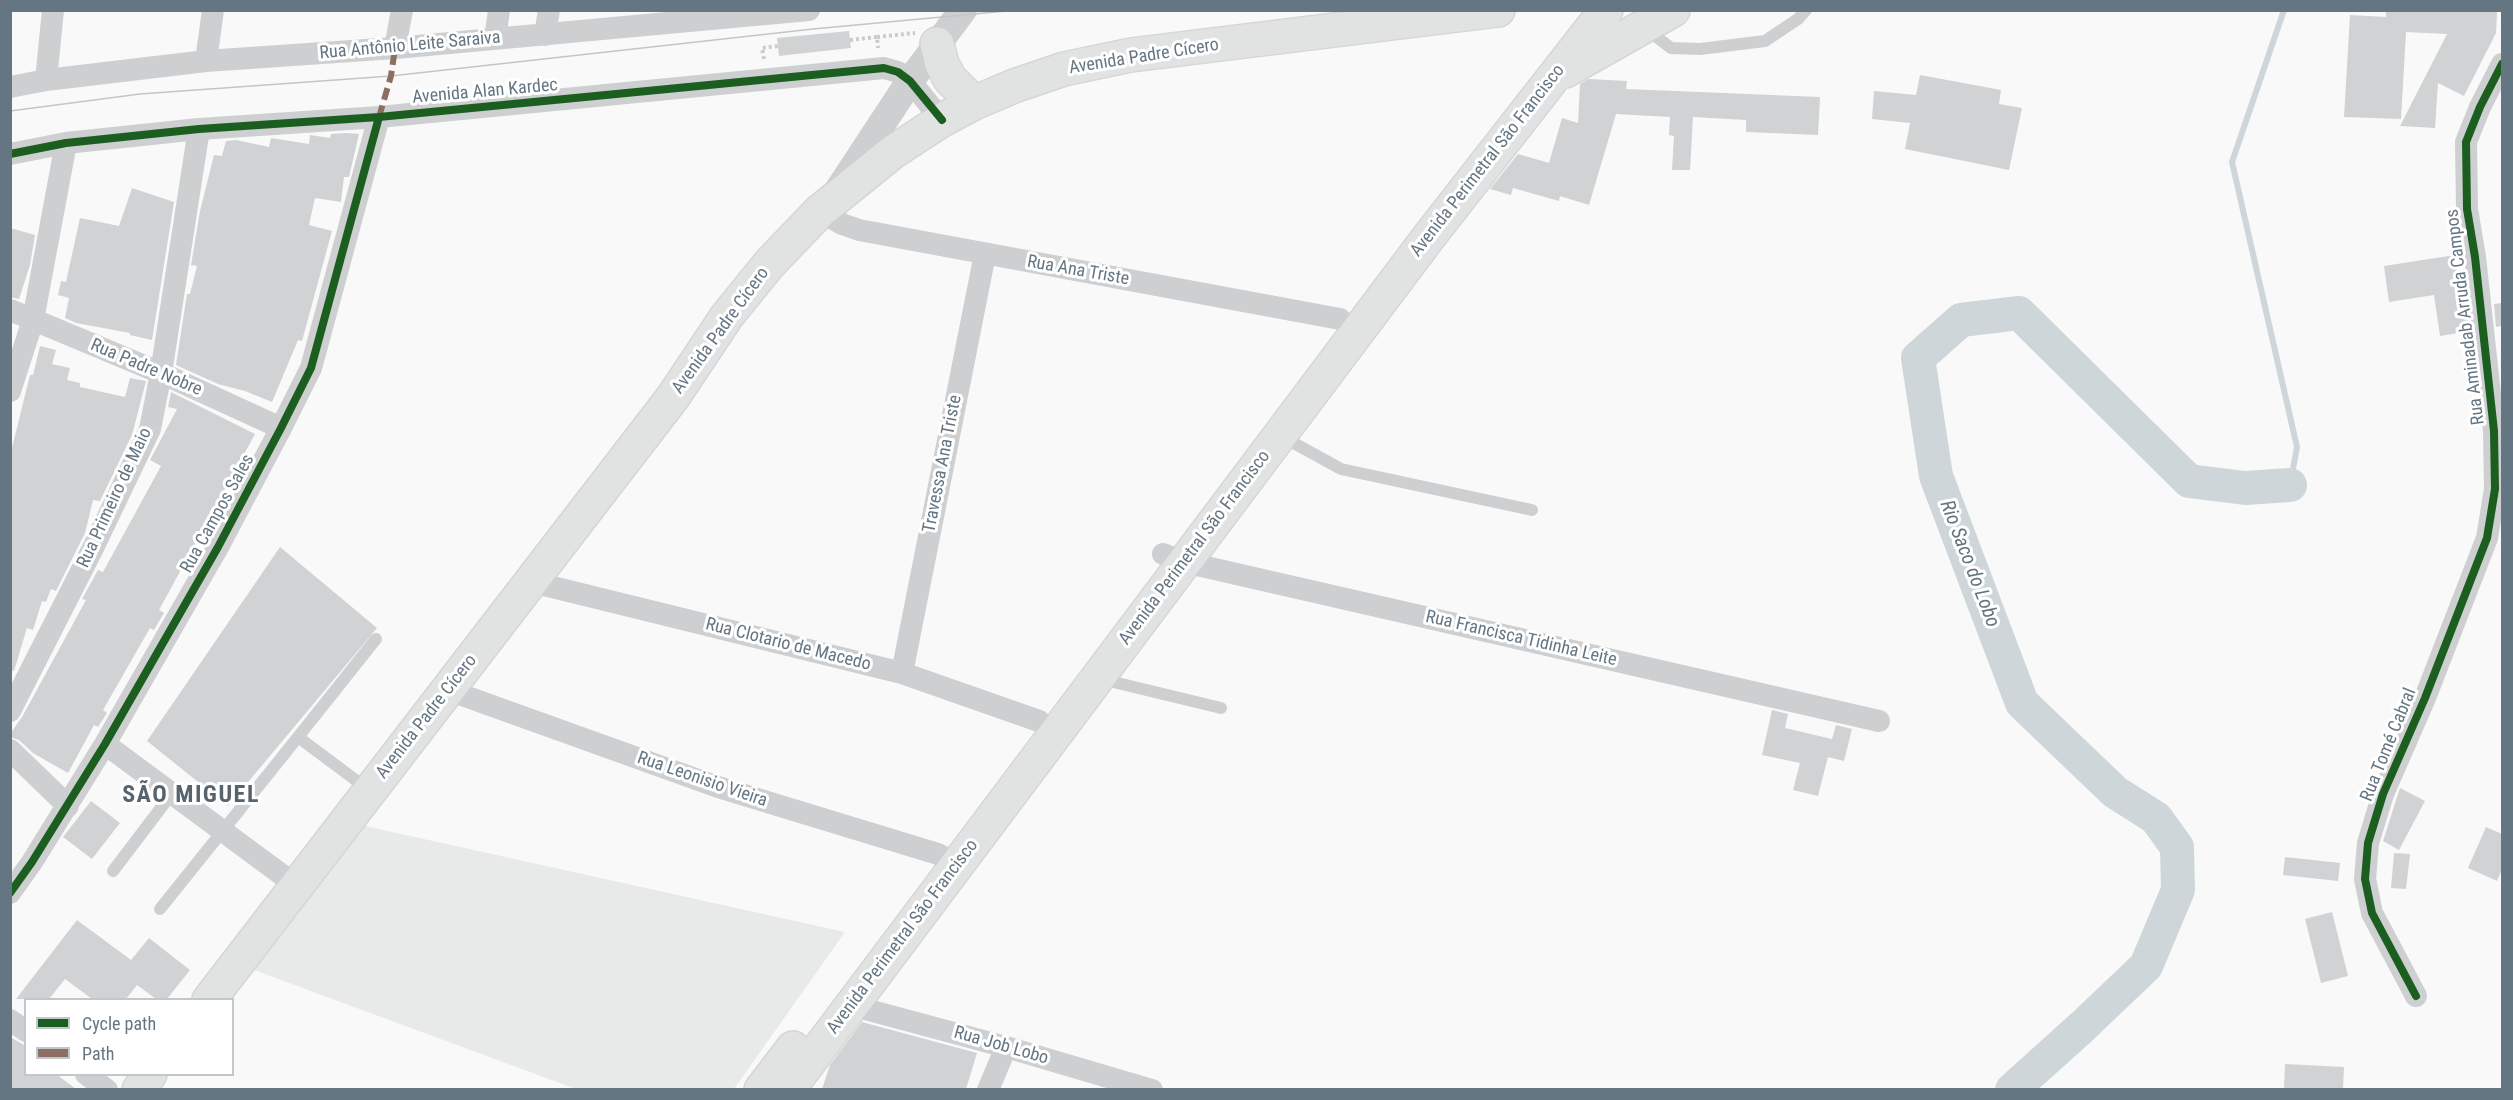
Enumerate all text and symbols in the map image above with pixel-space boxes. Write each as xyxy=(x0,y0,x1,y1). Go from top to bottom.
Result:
street label: Rua Antônio Leite Saraiva xyxy=(319,27,501,65)
street label: Avenida Padre Cícero xyxy=(1068,34,1220,80)
street label: Avenida Perimetral São Francisco xyxy=(1406,61,1570,261)
street label: Avenida Alan Kardec xyxy=(411,75,559,109)
street label: Rua Aminadab Arruda Campos xyxy=(2442,208,2490,426)
street label: Rua Ana Triste xyxy=(1025,251,1131,291)
street label: Avenida Padre Cícero xyxy=(668,263,774,399)
street label: Rua Padre Nobre xyxy=(87,335,205,401)
street label: Travessa Ana Triste xyxy=(919,393,967,535)
street label: Rua Primeiro de Maio xyxy=(73,425,157,571)
street label: Avenida Perimetral São Francisco xyxy=(1115,447,1275,649)
street label: Rua Campos Sales xyxy=(176,451,260,577)
water label: Rio Saco do Lobo xyxy=(1934,497,2004,631)
street label: Rua Francisca Tidinha Leite xyxy=(1423,607,1619,671)
street label: Rua Clotario de Macedo xyxy=(703,614,873,676)
street label: Avenida Padre Cícero xyxy=(372,651,482,783)
street label: Rua Tomé Cabral xyxy=(2356,685,2422,805)
street label: Rua Leonisio Vieira xyxy=(634,748,770,812)
district label: SÃO MIGUEL xyxy=(122,782,260,810)
street label: Avenida Perimetral São Francisco xyxy=(823,836,983,1038)
legend xyxy=(24,998,234,1076)
text: Cycle path xyxy=(82,1013,156,1034)
street label: Rua Job Lobo xyxy=(951,1022,1051,1070)
text: Path xyxy=(82,1043,115,1064)

